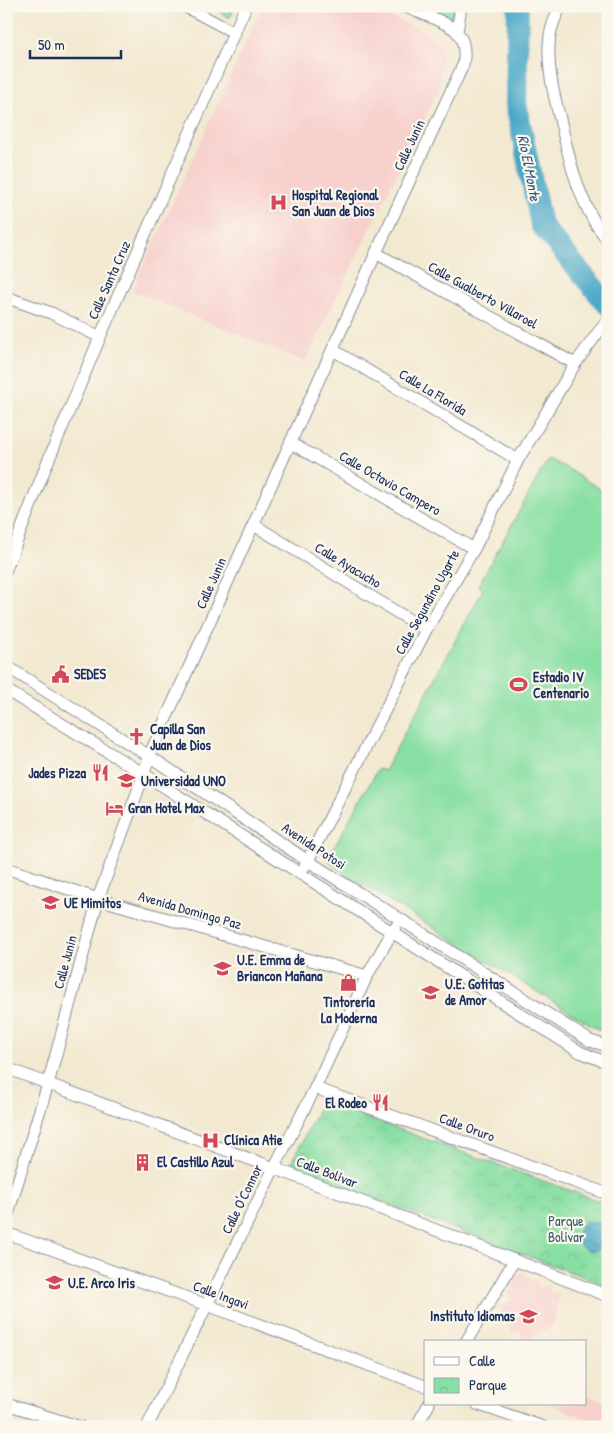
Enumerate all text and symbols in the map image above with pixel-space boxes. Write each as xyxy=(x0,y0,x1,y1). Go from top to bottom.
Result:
scale bar xyxy=(30,28,121,60)
text: 50 m xyxy=(38,34,65,55)
street label: Calle Junin xyxy=(388,116,429,174)
water label: Río El Monte xyxy=(513,133,546,204)
place label: Hospital Regional San Juan de Dios xyxy=(292,185,379,220)
hospital icon: Hospital Regional San Juan de Dios xyxy=(268,193,288,213)
street label: Calle Santa Cruz xyxy=(83,237,134,322)
street label: Calle Gualberto Villaroel xyxy=(425,256,542,333)
street label: Calle La Florida xyxy=(396,364,471,420)
street label: Calle Octavio Campero xyxy=(335,446,445,520)
street label: Calle Ayacucho xyxy=(311,537,385,593)
street label: Calle Segundino Ugarte xyxy=(390,546,464,658)
street label: Calle Junin xyxy=(191,554,230,612)
public building icon: SEDES xyxy=(50,664,70,684)
place label: SEDES xyxy=(74,664,106,683)
place label: Estadio IV Centenario xyxy=(533,667,589,702)
sports icon: Estadio IV Centenario xyxy=(509,675,529,695)
place label: Capilla San Juan de Dios xyxy=(150,719,211,754)
church icon: Capilla San Juan de Dios xyxy=(126,727,146,747)
place label: Jades Pizza xyxy=(28,763,87,782)
restaurant icon: Jades Pizza xyxy=(90,763,110,783)
school or university icon: Universidad UNO xyxy=(117,771,137,791)
place label: Universidad UNO xyxy=(141,771,226,790)
hotel icon: Gran Hotel Max xyxy=(104,798,124,818)
place label: Gran Hotel Max xyxy=(128,798,205,817)
street label: Avenida Potosi xyxy=(278,818,350,873)
street label: Avenida Domingo Paz xyxy=(136,886,244,934)
school or university icon: UE Mimitos xyxy=(40,893,60,913)
place label: UE Mimitos xyxy=(64,893,122,912)
street label: Calle Junin xyxy=(48,933,81,991)
place label: U.E. Emma de Briancon Mañana xyxy=(237,950,323,985)
school or university icon: U.E. Emma de Briancon Mañana xyxy=(213,958,233,978)
shop icon: Tintorería La Moderna xyxy=(339,972,359,992)
place label: U.E. Gotitas de Amor xyxy=(445,974,505,1009)
school or university icon: U.E. Gotitas de Amor xyxy=(421,982,441,1002)
place label: Tintorería La Moderna xyxy=(321,992,378,1027)
place label: El Rodeo xyxy=(325,1093,367,1112)
restaurant icon: El Rodeo xyxy=(371,1093,391,1113)
street label: Calle Oruro xyxy=(437,1108,498,1145)
hospital icon: Clínica Atie xyxy=(200,1130,220,1150)
place label: Clínica Atie xyxy=(224,1130,283,1149)
street label: Calle Bolívar xyxy=(294,1151,361,1192)
building icon: El Castillo Azul xyxy=(133,1152,153,1172)
place label: El Castillo Azul xyxy=(157,1152,234,1171)
street label: Calle O'Connor xyxy=(217,1160,267,1237)
park label: Parque Bolívar xyxy=(548,1211,585,1246)
school or university icon: U.E. Arco Iris xyxy=(44,1273,64,1293)
place label: U.E. Arco Iris xyxy=(68,1273,135,1292)
street label: Calle Ingavi xyxy=(190,1276,252,1314)
place label: Instituto Idiomas xyxy=(430,1306,516,1325)
school or university icon: Instituto Idiomas xyxy=(519,1306,539,1326)
legend xyxy=(424,1340,586,1406)
text: Calle xyxy=(469,1350,496,1371)
text: Parque xyxy=(469,1374,507,1395)

